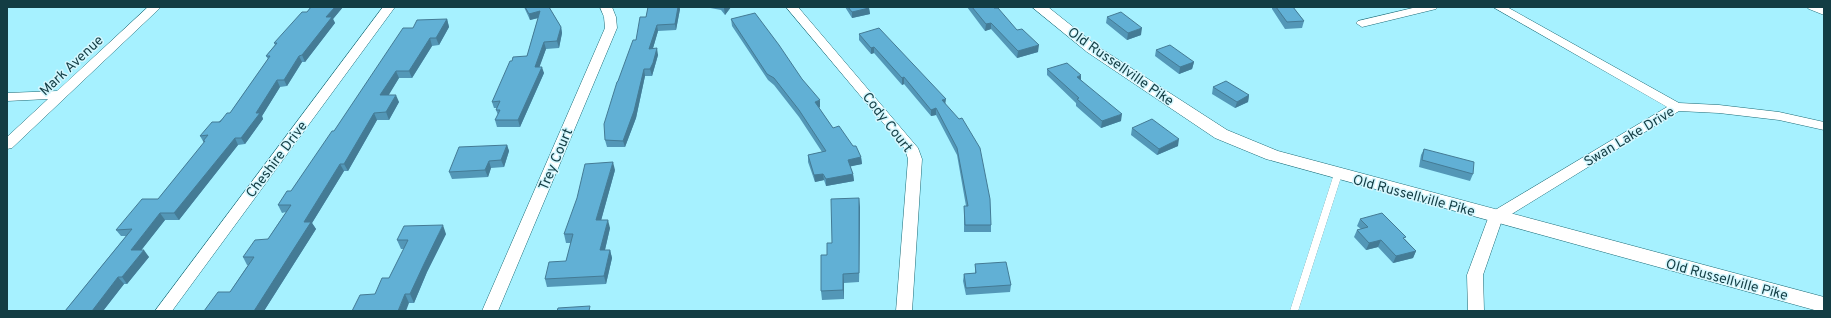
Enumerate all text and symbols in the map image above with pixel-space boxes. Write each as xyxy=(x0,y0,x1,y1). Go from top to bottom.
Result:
street label: Old Russellville Pike xyxy=(1064,24,1177,110)
street label: Mark Avenue xyxy=(37,32,107,100)
street label: Cody Court xyxy=(858,89,916,156)
street label: Swan Lake Drive xyxy=(1581,104,1678,171)
street label: Cheshire Drive xyxy=(243,118,312,202)
street label: Trey Court xyxy=(536,126,577,193)
street label: Old Russellville Pike xyxy=(1351,172,1477,221)
street label: Old Russellville Pike xyxy=(1664,256,1790,305)

